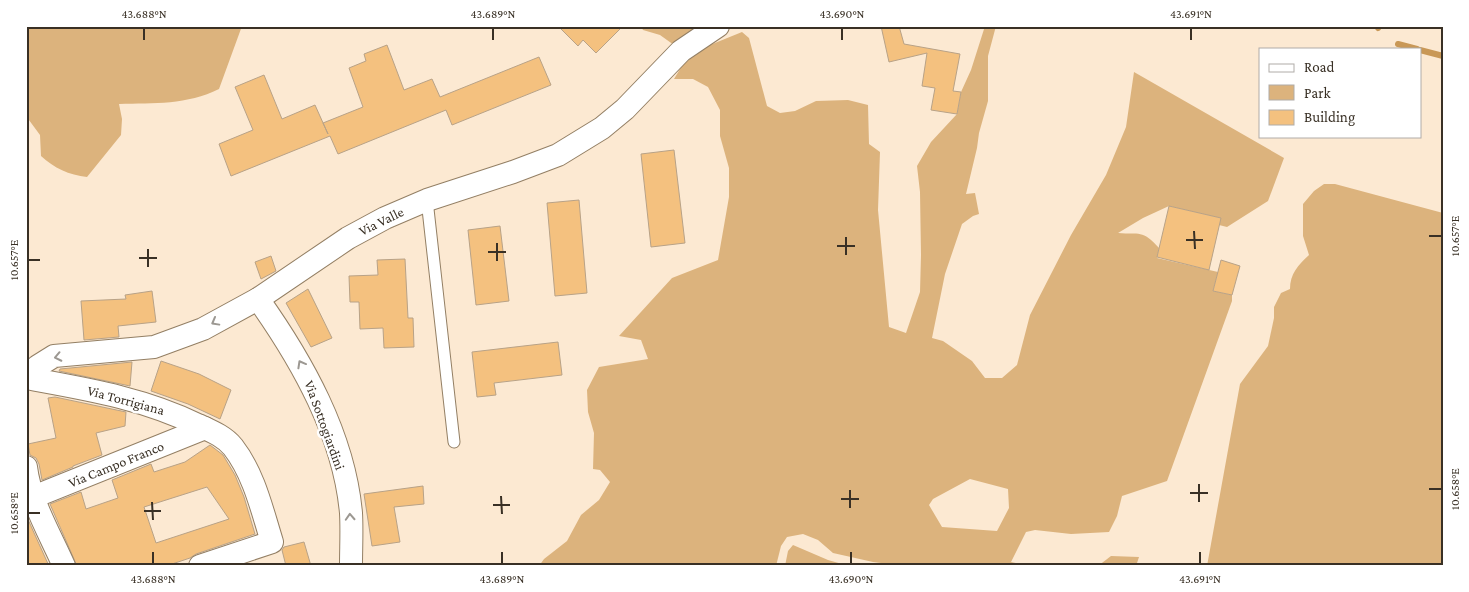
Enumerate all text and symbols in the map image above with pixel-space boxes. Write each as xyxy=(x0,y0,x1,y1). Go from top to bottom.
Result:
text: 43.688°N xyxy=(121,7,167,21)
text: 43.689°N xyxy=(471,7,516,21)
text: 43.690°N xyxy=(819,7,865,21)
text: 43.691°N xyxy=(1170,7,1212,21)
legend xyxy=(1259,48,1422,138)
text: Road xyxy=(1304,59,1335,75)
text: Park xyxy=(1304,85,1331,101)
text: Building xyxy=(1304,109,1355,126)
street label: Via Valle xyxy=(356,203,406,239)
text: 10.657°E xyxy=(1448,215,1462,256)
text: 10.657°E xyxy=(7,239,21,280)
one-way arrow xyxy=(212,316,221,326)
one-way arrow xyxy=(54,351,63,361)
one-way arrow xyxy=(297,360,307,369)
street label: Via Sottogiardini xyxy=(301,378,349,472)
street label: Via Torrigiana xyxy=(86,382,167,418)
street label: Via Campo Franco xyxy=(66,438,166,490)
text: 10.658°E xyxy=(1448,468,1462,510)
text: 10.658°E xyxy=(7,492,21,534)
one-way arrow xyxy=(345,513,356,521)
text: 43.688°N xyxy=(130,572,176,586)
text: 43.689°N xyxy=(480,572,525,586)
text: 43.690°N xyxy=(828,572,874,586)
text: 43.691°N xyxy=(1179,572,1221,586)

